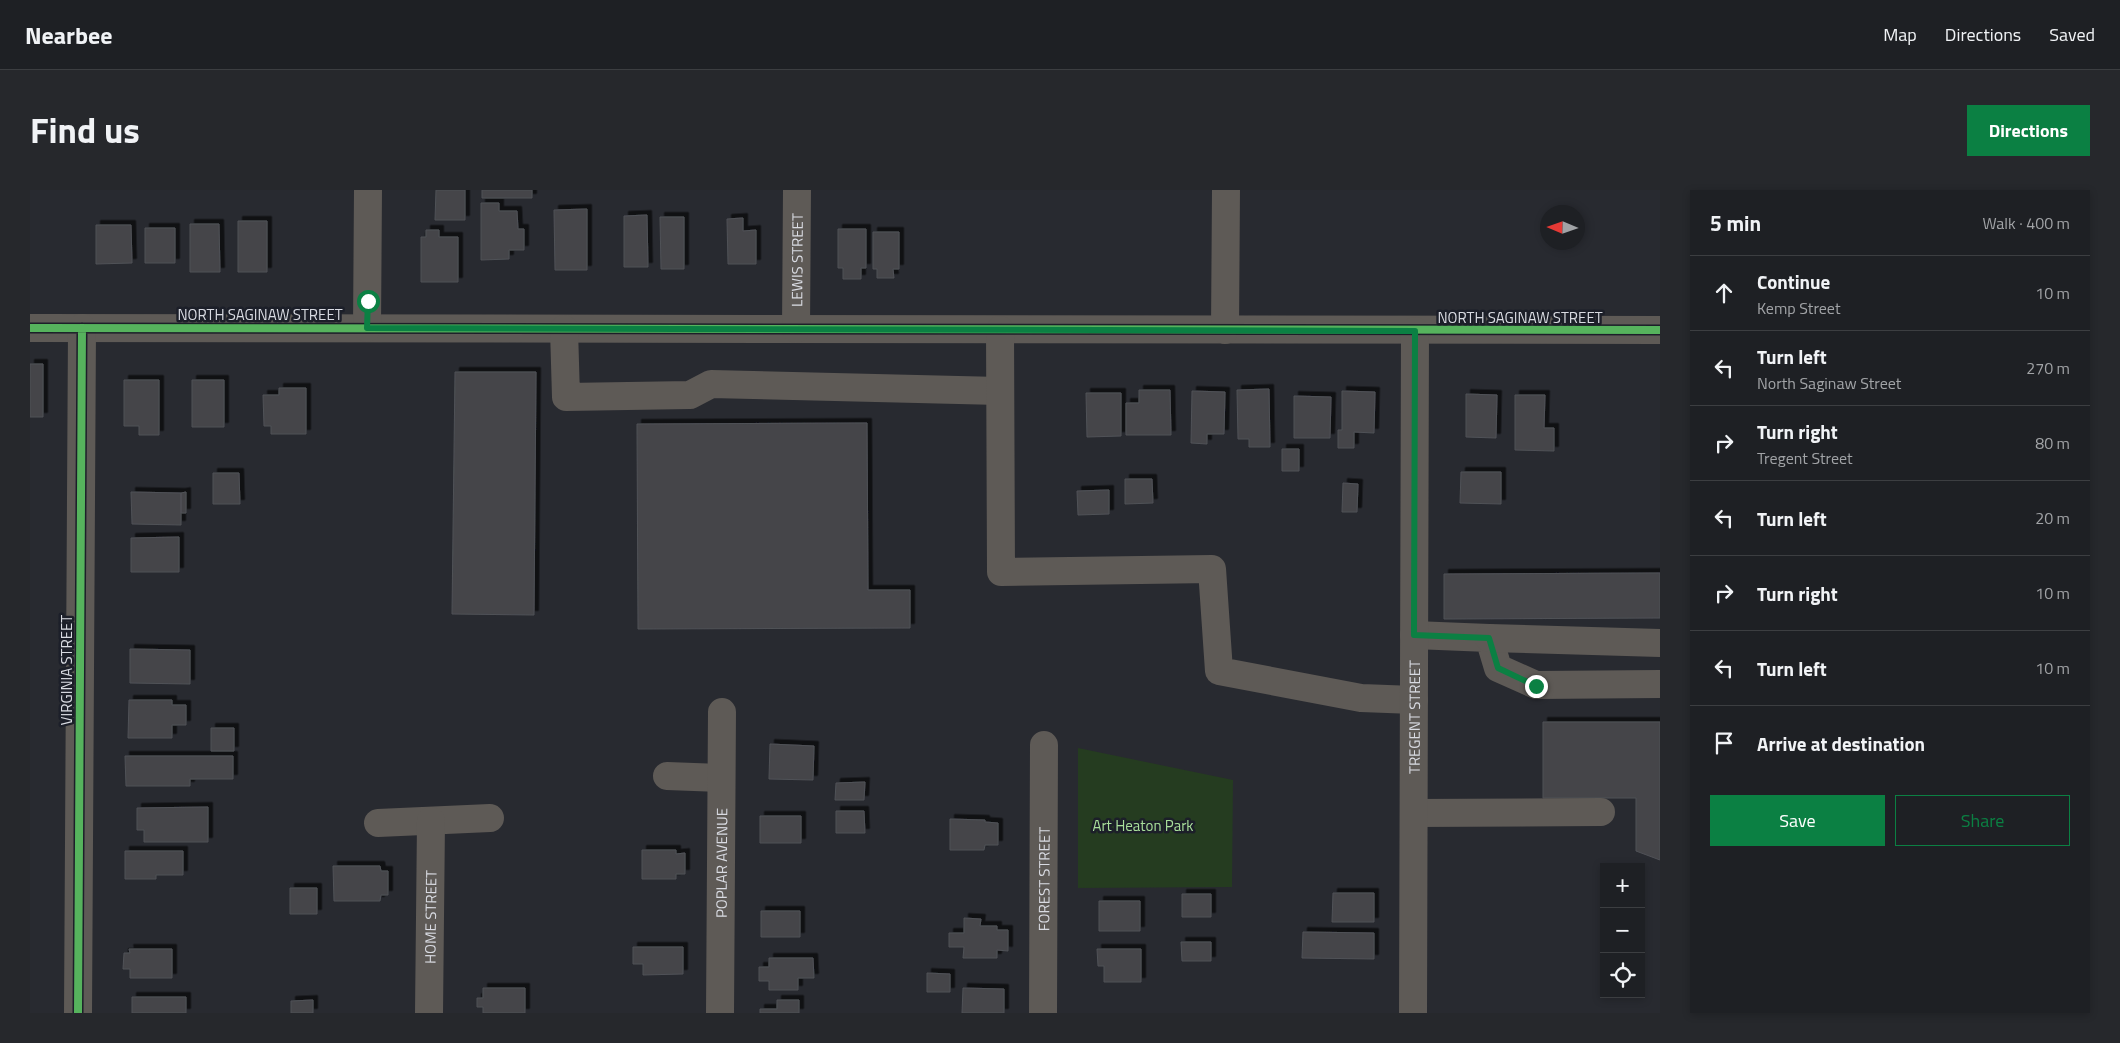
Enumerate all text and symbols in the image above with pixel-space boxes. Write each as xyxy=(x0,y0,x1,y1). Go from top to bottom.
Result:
text: Nearbee xyxy=(25,17,112,53)
text: Map xyxy=(1883,21,1917,48)
text: Directions xyxy=(1945,21,2021,48)
text: Saved xyxy=(2049,21,2095,48)
text: Find us xyxy=(30,103,140,157)
button: Directions xyxy=(1967,105,2090,156)
north arrow xyxy=(1540,205,1585,250)
text: 5 min xyxy=(1710,207,1761,239)
text: Walk · 400 m xyxy=(1982,211,2070,235)
street label: LEWIS STREET xyxy=(785,213,808,307)
text: Continue xyxy=(1757,267,1830,296)
icon: ahead xyxy=(1710,279,1738,307)
text: 10 m xyxy=(2035,281,2070,305)
route start xyxy=(357,290,380,313)
text: Kemp Street xyxy=(1757,296,1841,320)
street label: NORTH SAGINAW STREET xyxy=(177,303,343,326)
street label: NORTH SAGINAW STREET xyxy=(1437,306,1603,329)
text: Turn left xyxy=(1757,342,1827,371)
icon: left xyxy=(1710,354,1738,382)
text: 270 m xyxy=(2026,356,2070,380)
text: North Saginaw Street xyxy=(1757,371,1901,395)
text: Turn right xyxy=(1757,417,1838,446)
icon: right xyxy=(1710,429,1738,457)
text: 80 m xyxy=(2035,431,2070,455)
text: Tregent Street xyxy=(1757,446,1853,470)
icon: left xyxy=(1710,504,1738,532)
text: Turn left xyxy=(1757,504,1827,533)
text: 20 m xyxy=(2035,506,2070,530)
icon: right xyxy=(1710,579,1738,607)
text: Turn right xyxy=(1757,579,1838,608)
text: 10 m xyxy=(2035,581,2070,605)
street label: VIRGINIA STREET xyxy=(55,615,78,725)
icon: left xyxy=(1710,654,1738,682)
text: Turn left xyxy=(1757,654,1827,683)
text: 10 m xyxy=(2035,656,2070,680)
street label: TREGENT STREET xyxy=(1402,660,1426,774)
route end xyxy=(1525,675,1548,698)
icon: arrive xyxy=(1710,729,1738,757)
text: Arrive at destination xyxy=(1757,729,1925,758)
button: Save xyxy=(1710,795,1885,846)
button: Share xyxy=(1895,795,2070,846)
street label: POPLAR AVENUE xyxy=(709,808,733,918)
park label: Art Heaton Park xyxy=(1092,814,1194,837)
street label: FOREST STREET xyxy=(1032,827,1055,931)
map controls xyxy=(1600,863,1645,998)
button: + xyxy=(1600,863,1645,908)
street label: HOME STREET xyxy=(418,870,442,964)
button: − xyxy=(1600,908,1645,953)
button: locate xyxy=(1600,953,1645,998)

